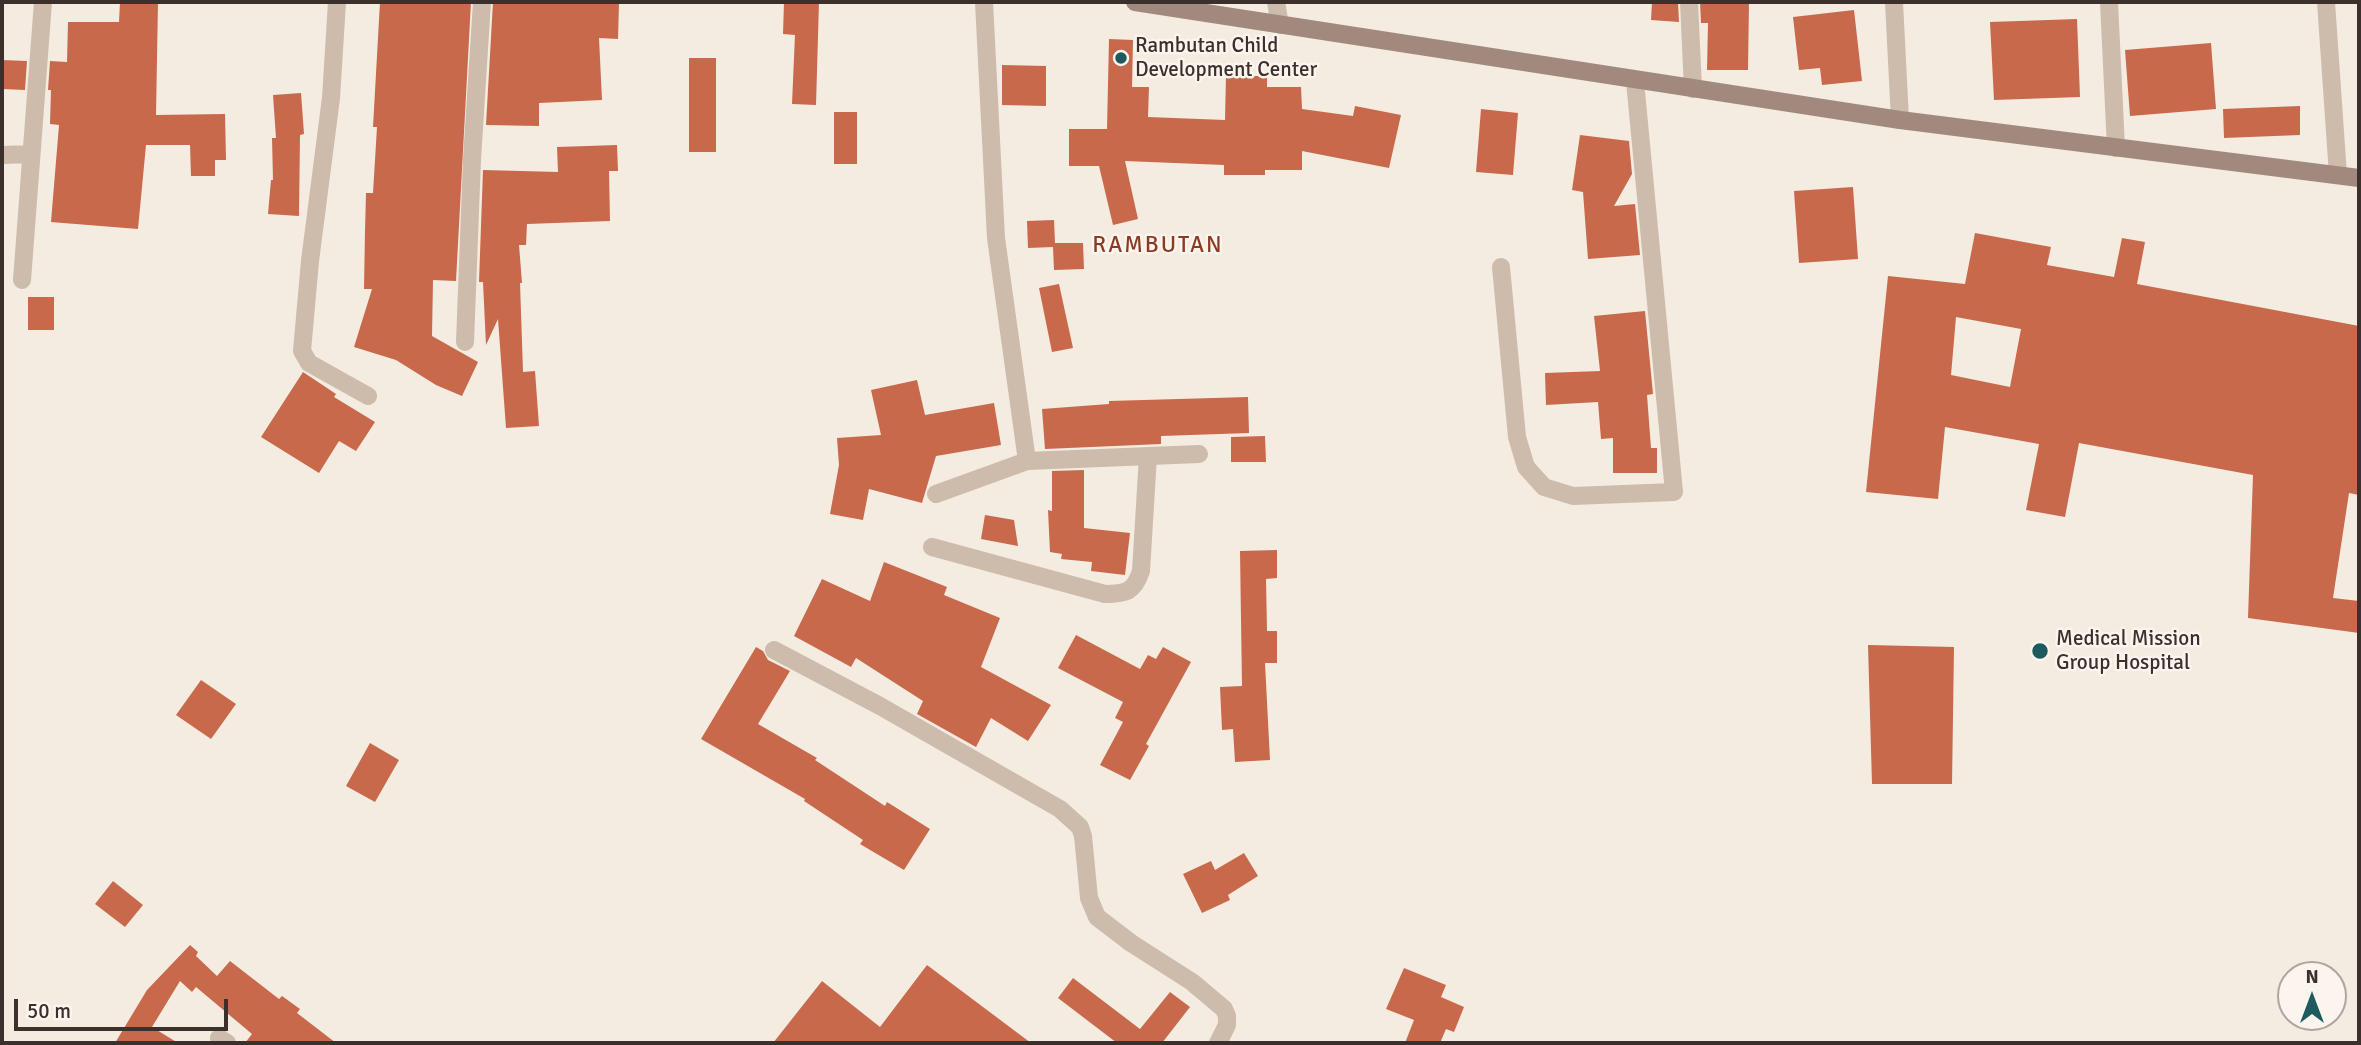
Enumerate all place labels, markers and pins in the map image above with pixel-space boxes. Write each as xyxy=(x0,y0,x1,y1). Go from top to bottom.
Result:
place label: Rambutan Child Development Center xyxy=(1135,33,1317,83)
marker: Rambutan Child Development Center xyxy=(1113,50,1129,66)
place label: Medical Mission Group Hospital xyxy=(2056,626,2201,676)
marker: Medical Mission Group Hospital xyxy=(2030,641,2050,661)

